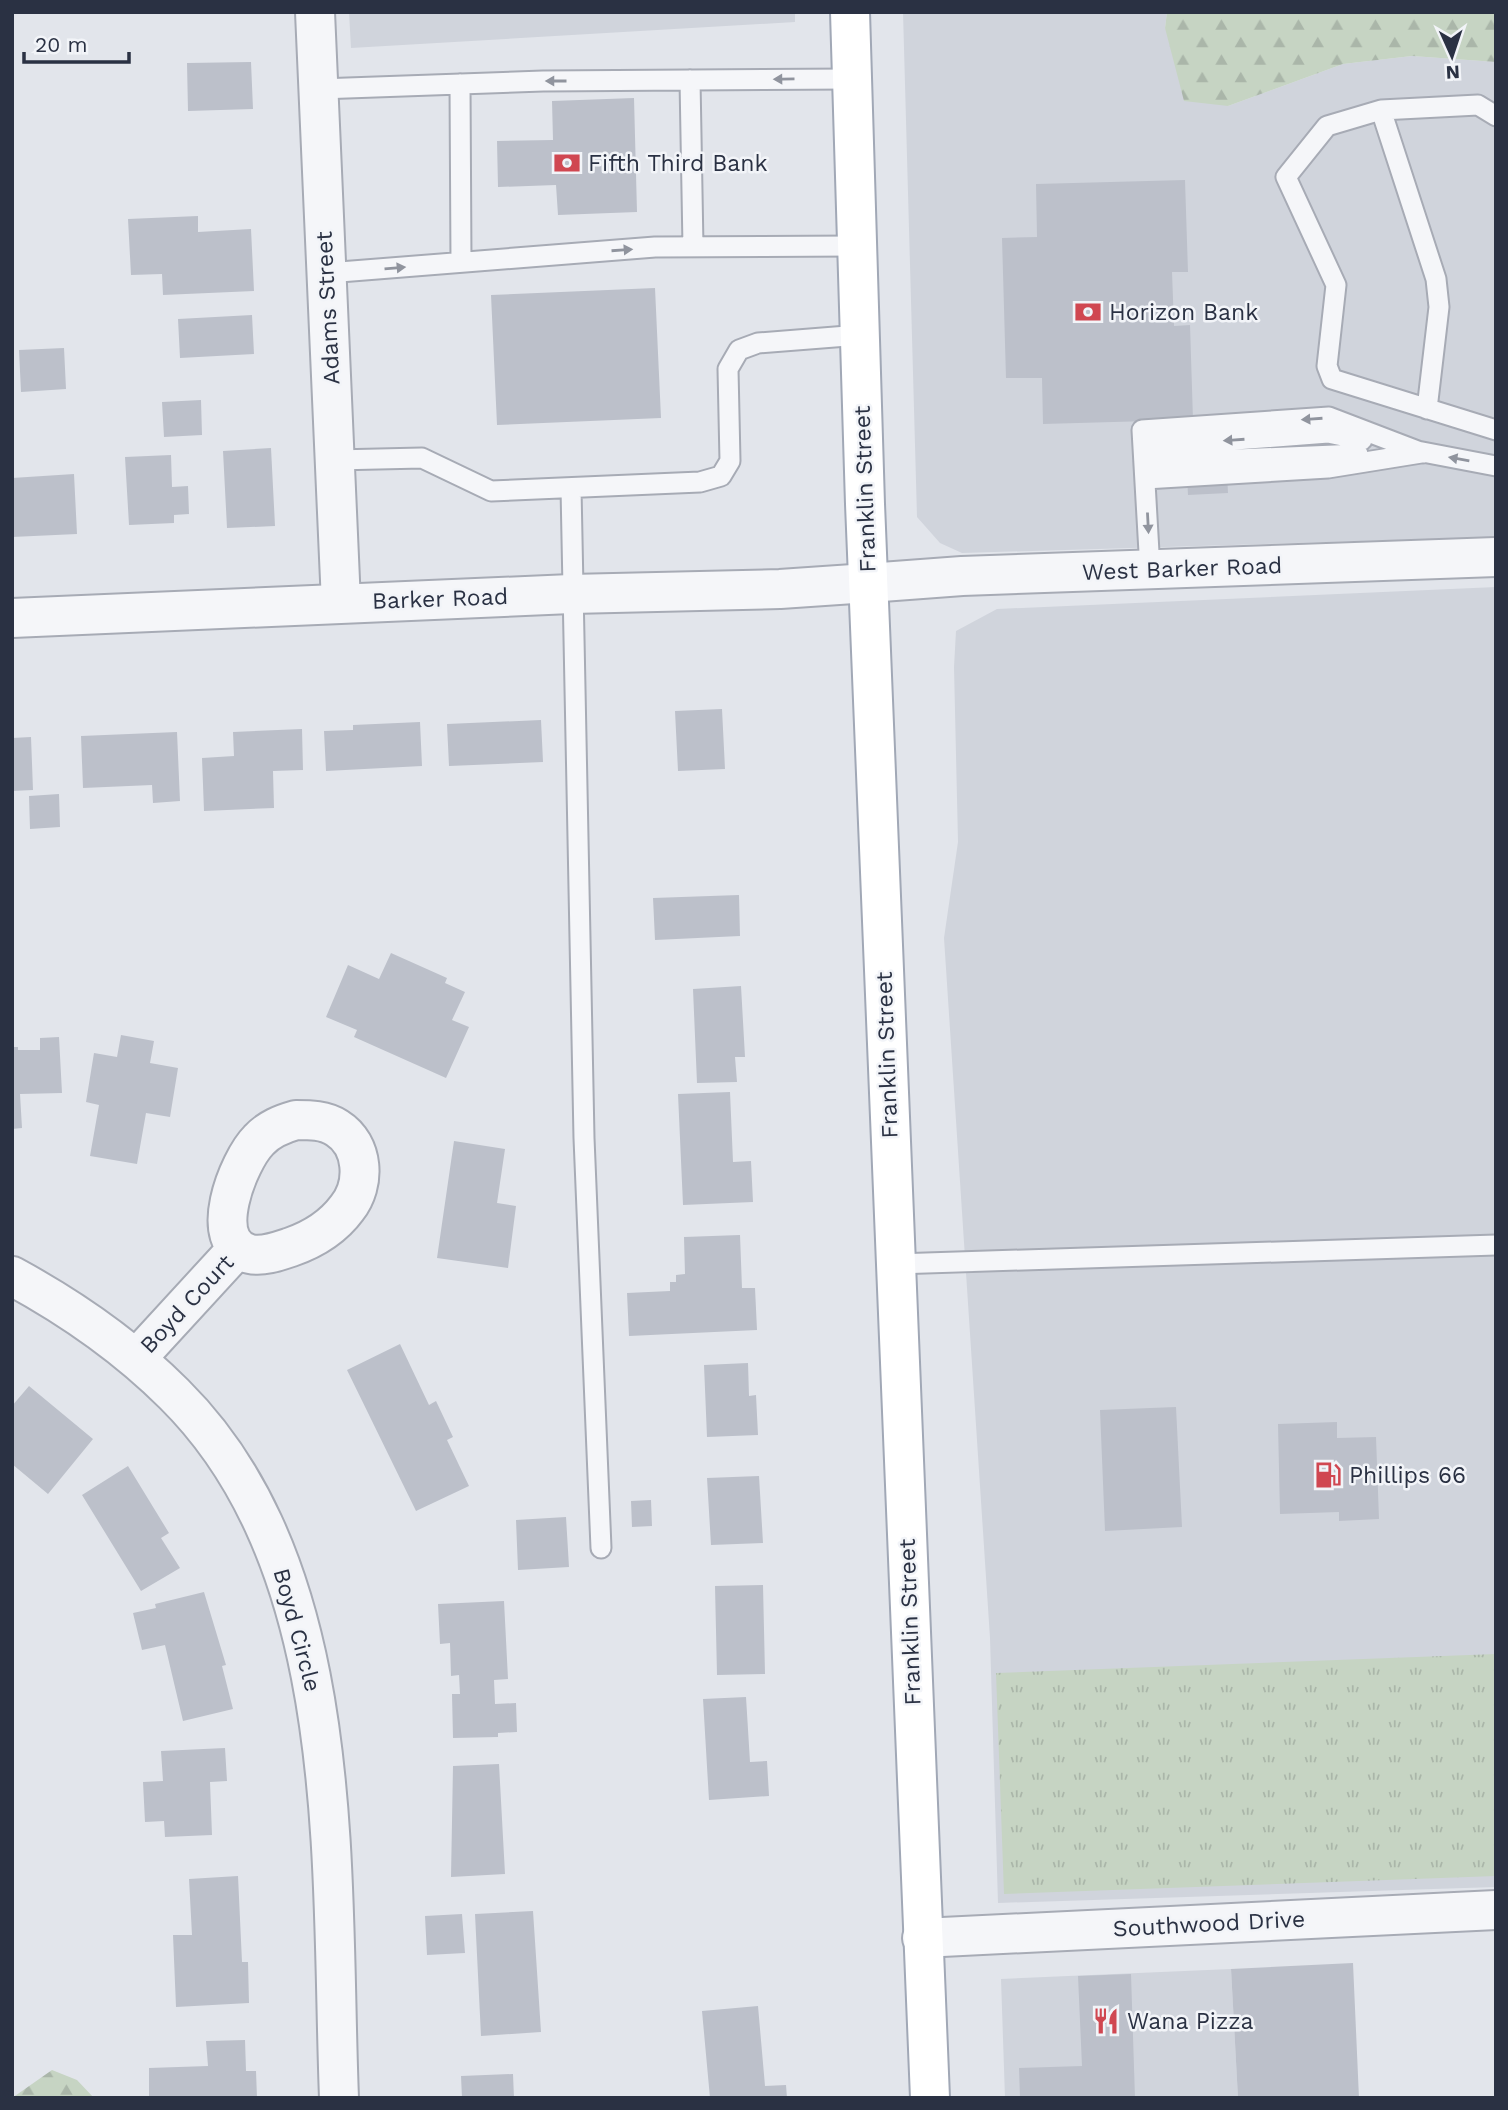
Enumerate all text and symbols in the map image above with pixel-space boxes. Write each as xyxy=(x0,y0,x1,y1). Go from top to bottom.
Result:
scale bar xyxy=(24,21,130,65)
north arrow xyxy=(1417,21,1487,91)
text: 20 m xyxy=(35,32,87,57)
text: N xyxy=(1445,61,1461,84)
one-way arrow xyxy=(772,73,794,85)
one-way arrow xyxy=(545,75,567,87)
bank icon: Fifth Third Bank xyxy=(552,148,582,178)
place label: Fifth Third Bank xyxy=(588,150,768,177)
street label: Adams Street xyxy=(310,230,345,385)
one-way arrow xyxy=(611,244,633,255)
one-way arrow xyxy=(384,262,406,273)
bank icon: Horizon Bank xyxy=(1073,297,1103,327)
place label: Horizon Bank xyxy=(1109,299,1258,326)
street label: Franklin Street xyxy=(849,405,881,573)
one-way arrow xyxy=(1300,413,1322,424)
one-way arrow xyxy=(1223,435,1245,446)
one-way arrow xyxy=(1448,453,1470,464)
one-way arrow xyxy=(1142,512,1153,534)
street label: West Barker Road xyxy=(1081,552,1283,586)
street label: Barker Road xyxy=(371,583,509,615)
street label: Franklin Street xyxy=(871,971,903,1139)
street label: Boyd Court xyxy=(135,1249,240,1359)
fuel station icon: Phillips 66 xyxy=(1313,1460,1343,1490)
place label: Phillips 66 xyxy=(1349,1462,1466,1489)
street label: Franklin Street xyxy=(894,1538,926,1706)
street label: Boyd Circle xyxy=(268,1565,326,1695)
street label: Southwood Drive xyxy=(1112,1905,1306,1943)
restaurant icon: Wana Pizza xyxy=(1091,2006,1121,2036)
place label: Wana Pizza xyxy=(1127,2008,1254,2035)

